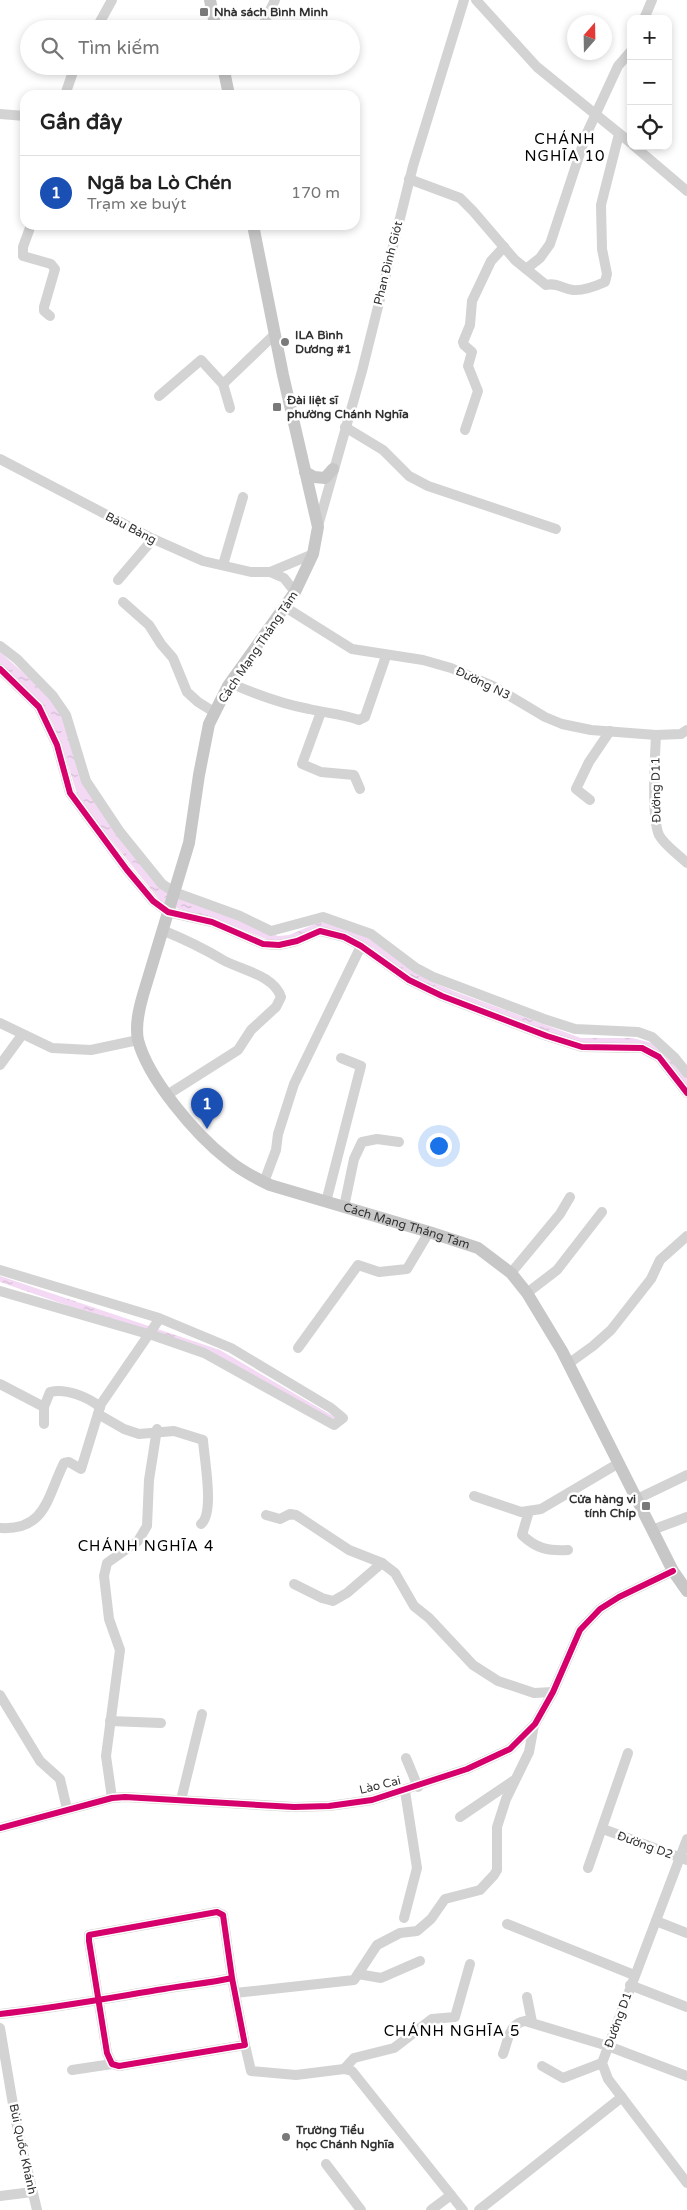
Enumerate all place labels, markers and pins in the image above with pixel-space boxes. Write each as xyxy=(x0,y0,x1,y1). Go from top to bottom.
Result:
place label: Nhà sách Bình Minh xyxy=(214,5,328,19)
marker: Nhà sách Bình Minh xyxy=(198,6,210,18)
place label: ILA Bình Dương #1 xyxy=(295,328,352,357)
marker: ILA Bình Dương #1 xyxy=(279,336,291,348)
place label: Đài liệt sĩ phường Chánh Nghĩa xyxy=(286,393,409,422)
marker: Đài liệt sĩ phường Chánh Nghĩa xyxy=(271,401,283,413)
pin: 1 xyxy=(191,1088,223,1129)
place label: Cửa hàng vi tính Chíp xyxy=(569,1492,636,1521)
marker: Cửa hàng vi tính Chíp xyxy=(640,1500,652,1512)
place label: Trường Tiểu học Chánh Nghĩa xyxy=(295,2123,395,2152)
marker: Trường Tiểu học Chánh Nghĩa xyxy=(280,2131,292,2143)

